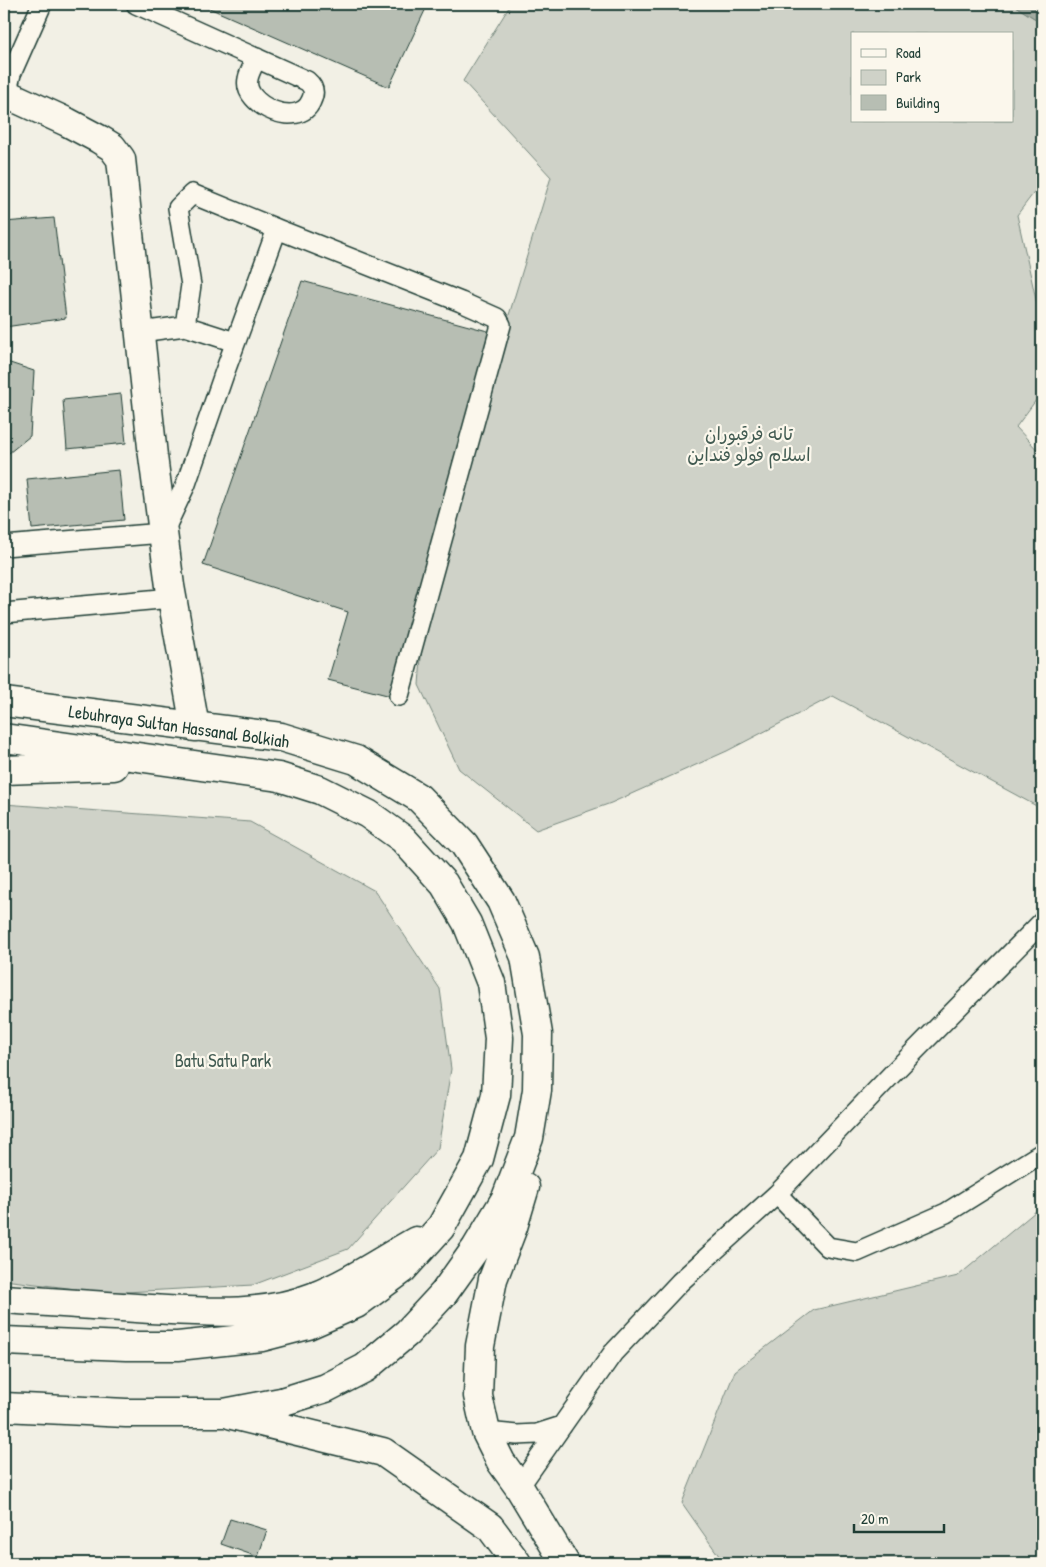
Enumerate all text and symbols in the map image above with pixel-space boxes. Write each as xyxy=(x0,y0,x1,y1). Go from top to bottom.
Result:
legend xyxy=(851,32,1014,122)
text: Road xyxy=(896,42,921,63)
text: Park xyxy=(896,66,921,87)
text: Building xyxy=(896,92,940,113)
park label: تانه فرقبوران اسلام فولو فنداين xyxy=(687,421,811,469)
street label: Lebuhraya Sultan Hassanal Bolkiah xyxy=(67,698,291,754)
park label: Batu Satu Park xyxy=(175,1048,272,1073)
scale bar xyxy=(854,1502,944,1534)
text: 20 m xyxy=(861,1508,888,1529)

